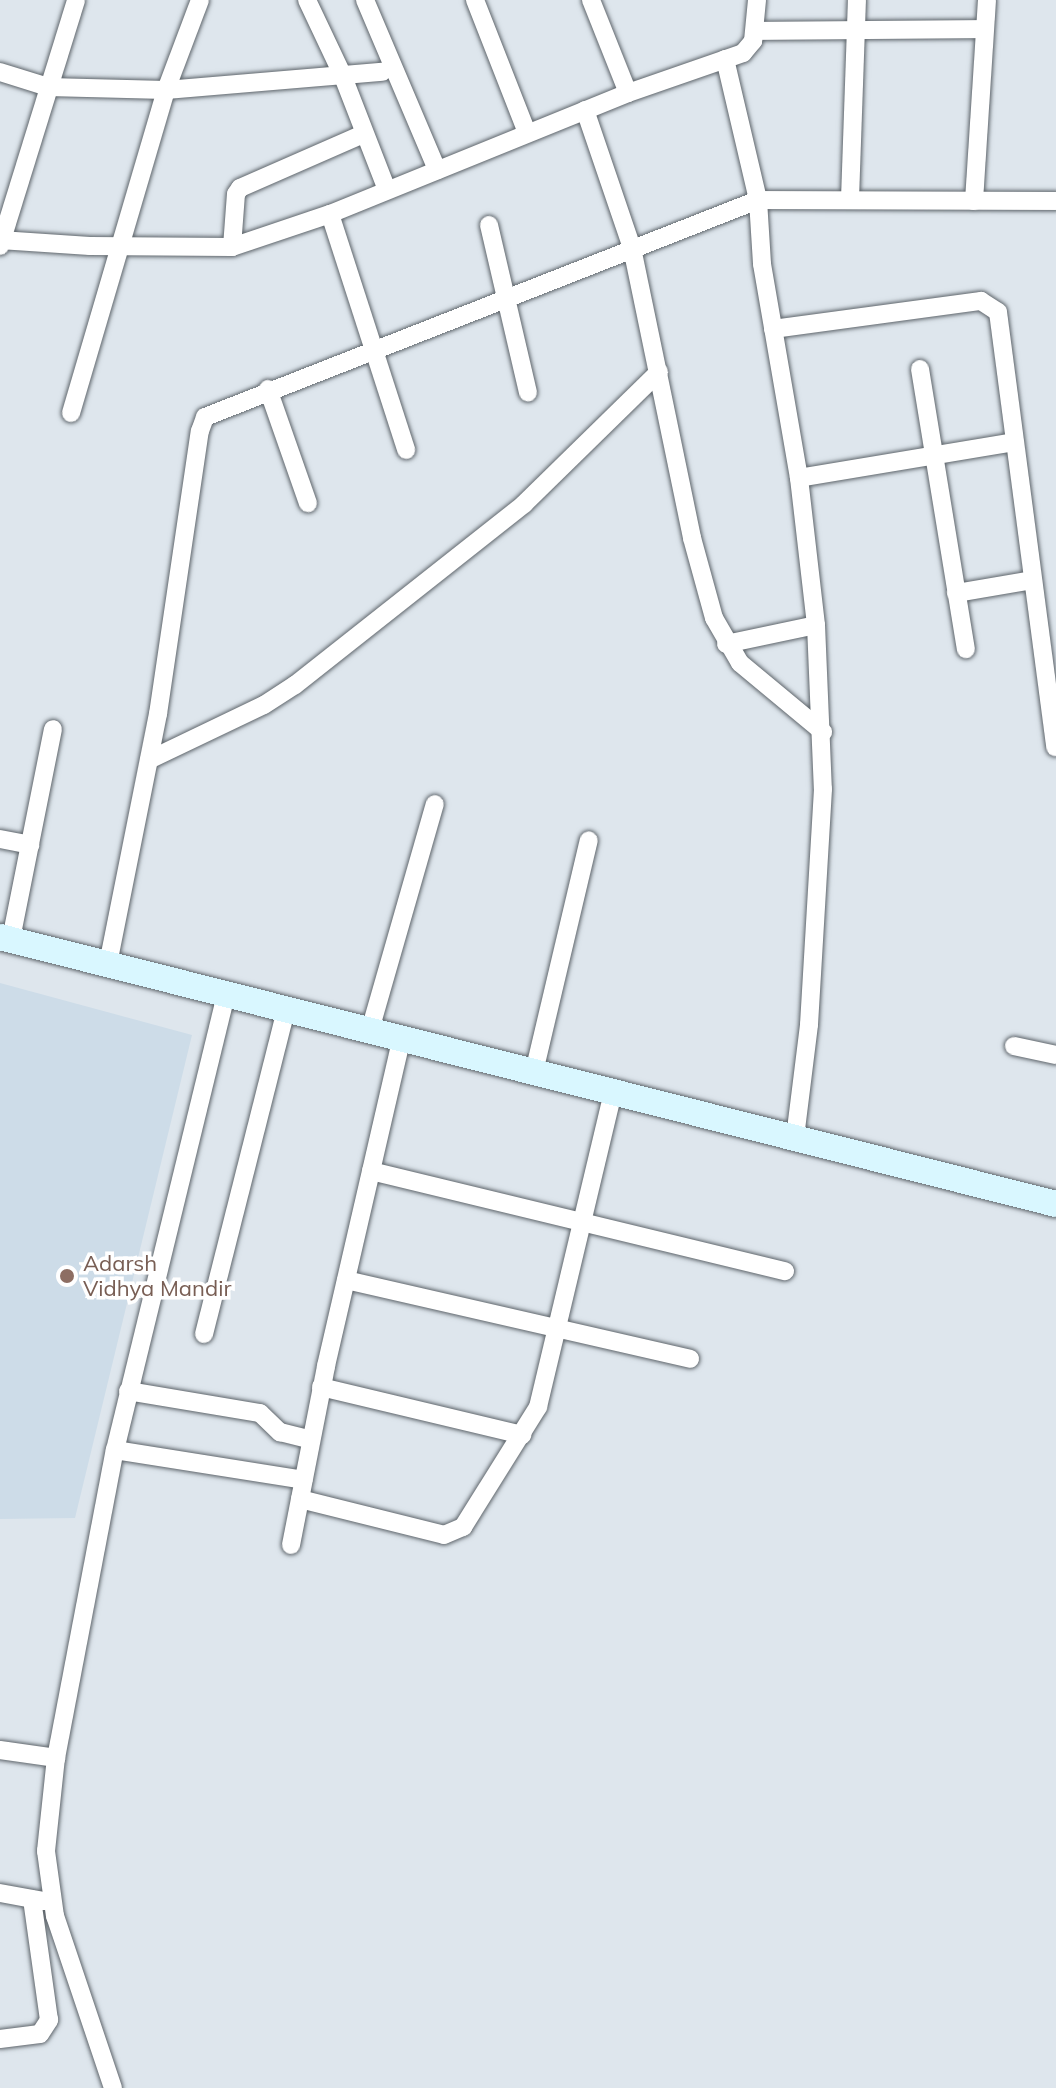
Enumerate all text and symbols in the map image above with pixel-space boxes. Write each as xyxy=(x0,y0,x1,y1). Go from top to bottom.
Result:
place label: Adarsh Vidhya Mandir xyxy=(83,1250,231,1302)
marker: Adarsh Vidhya Mandir xyxy=(58,1267,76,1285)

